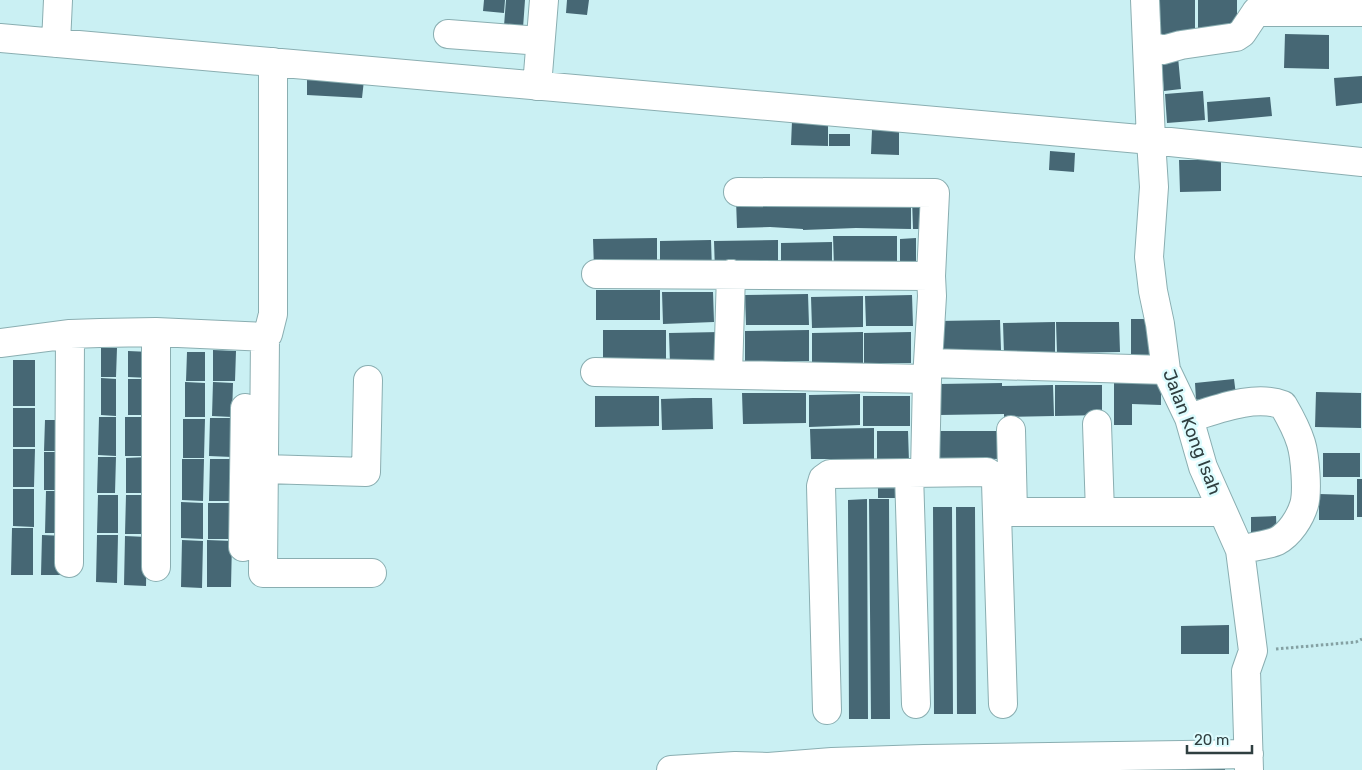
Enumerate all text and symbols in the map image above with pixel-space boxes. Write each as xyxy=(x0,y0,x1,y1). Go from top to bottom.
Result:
street label: Jalan Kong Isah xyxy=(1158,366,1226,498)
scale bar xyxy=(1187,722,1252,754)
text: 20 m xyxy=(1194,731,1229,749)

